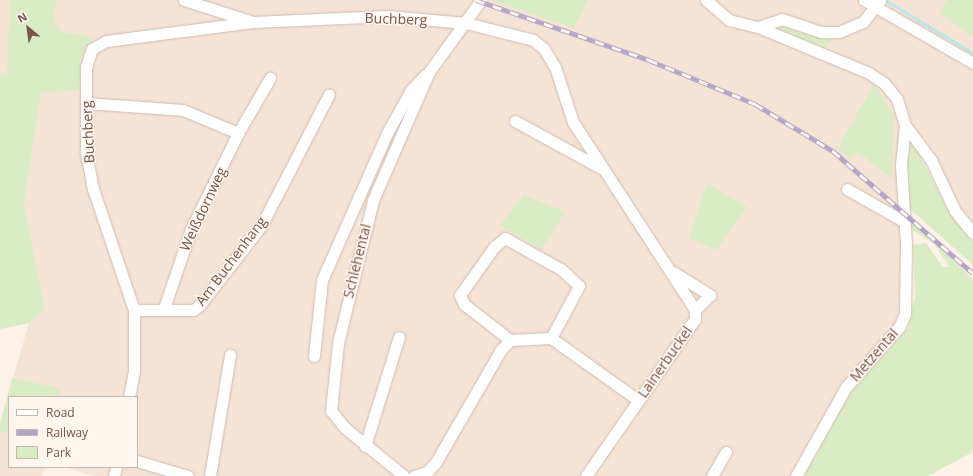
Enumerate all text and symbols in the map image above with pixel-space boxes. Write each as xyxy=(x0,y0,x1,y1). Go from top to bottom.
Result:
north arrow xyxy=(8,8,48,48)
text: N xyxy=(14,8,29,26)
street label: Buchberg xyxy=(364,10,428,28)
street label: Buchberg xyxy=(78,100,98,164)
street label: Weißdornweg xyxy=(176,164,230,254)
street label: Am Buchenhang xyxy=(192,213,270,309)
street label: Schlehental xyxy=(340,222,374,300)
street label: Lainerbuckel xyxy=(634,323,696,401)
street label: Metzental xyxy=(846,325,902,385)
legend xyxy=(8,396,138,468)
text: Road xyxy=(46,404,75,421)
text: Railway xyxy=(46,424,88,441)
text: Park xyxy=(46,444,71,461)

